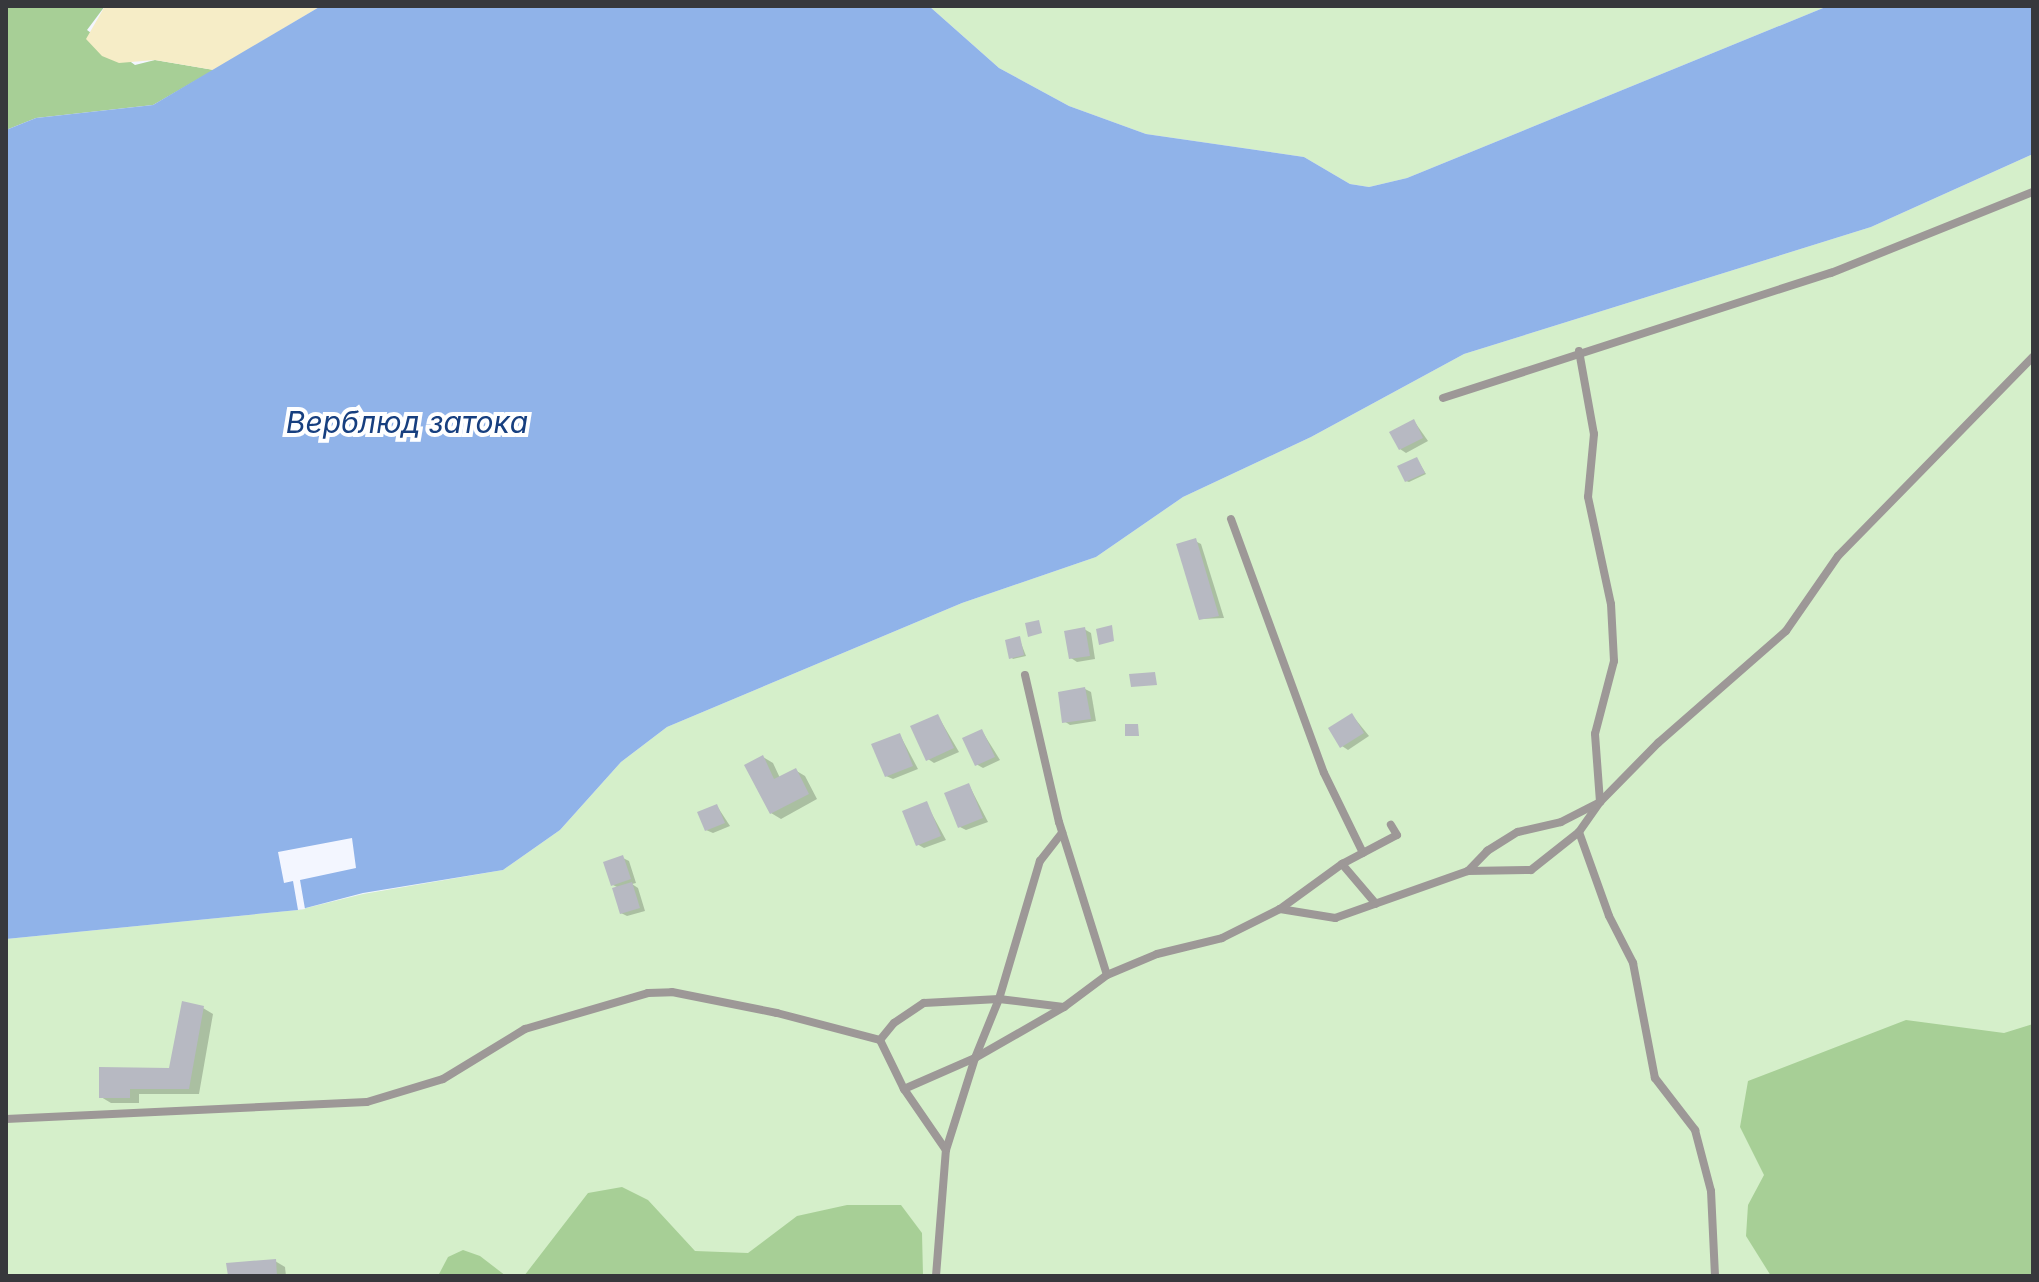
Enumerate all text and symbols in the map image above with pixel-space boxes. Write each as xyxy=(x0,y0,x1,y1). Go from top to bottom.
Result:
water label: Верблюд затока xyxy=(286,404,528,440)

